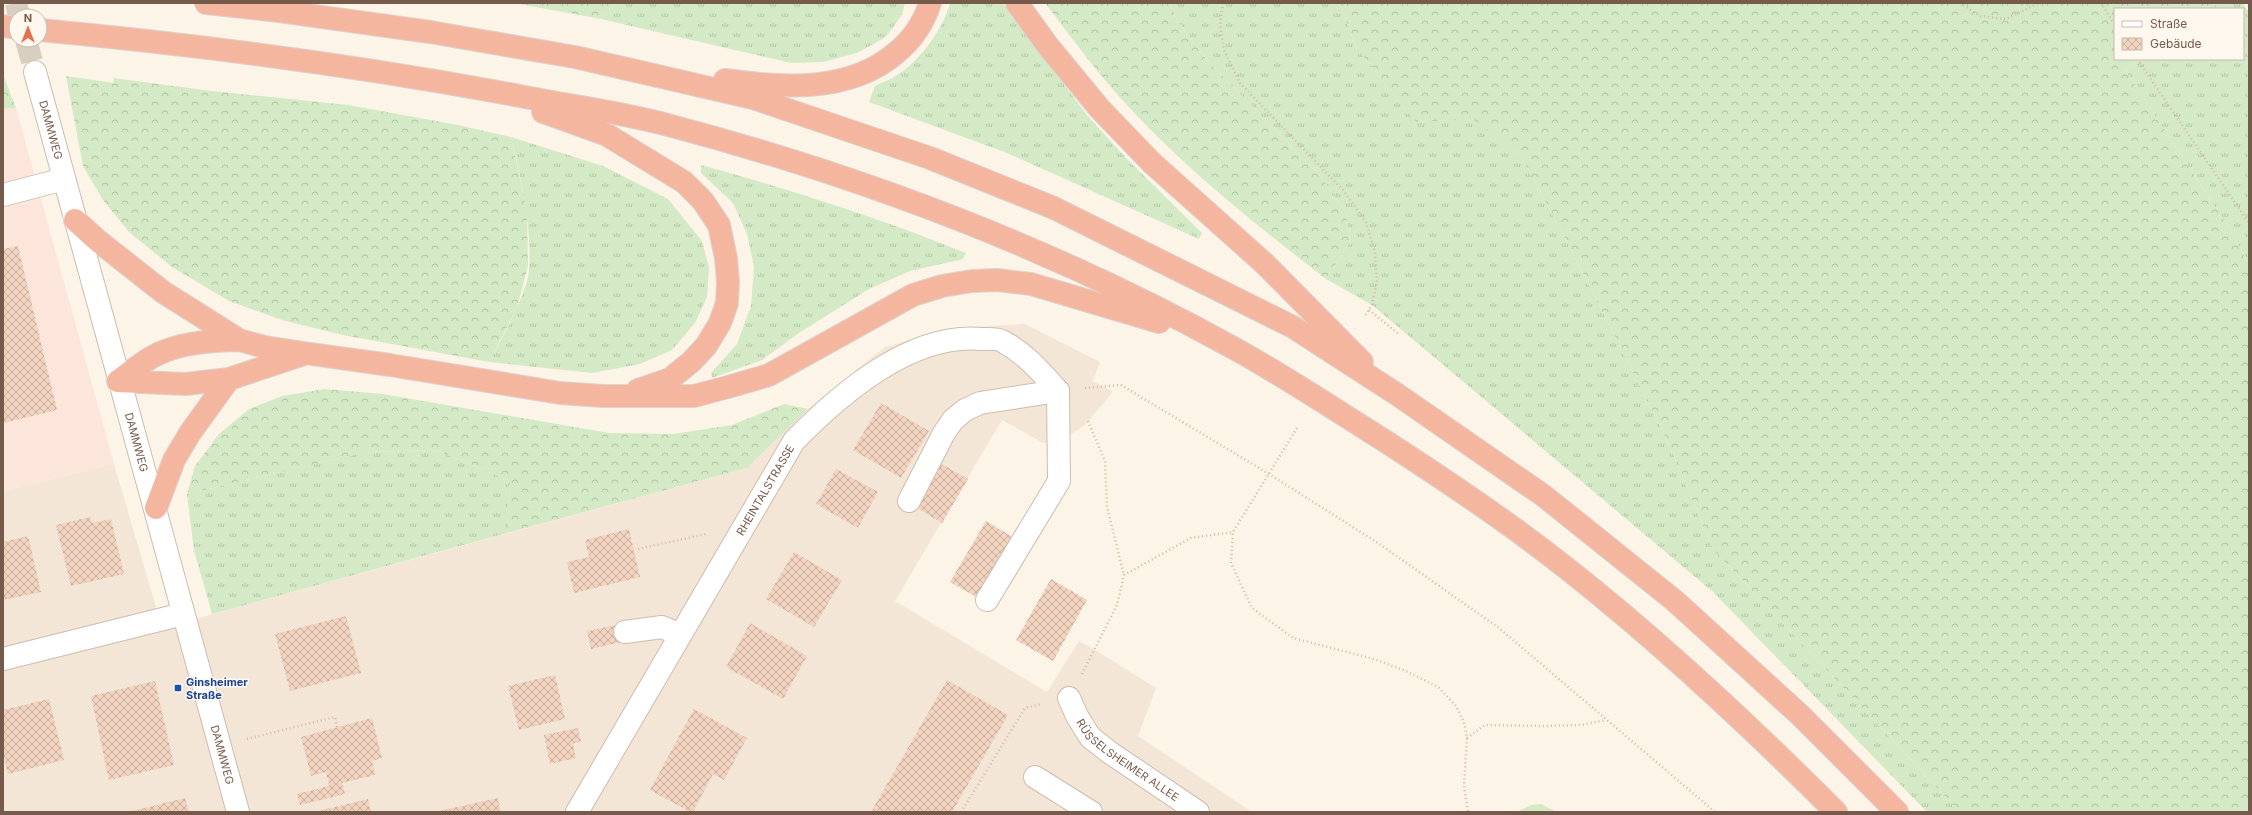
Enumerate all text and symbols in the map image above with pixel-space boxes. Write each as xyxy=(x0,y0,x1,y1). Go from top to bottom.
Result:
north arrow xyxy=(8,8,48,48)
legend xyxy=(2114,8,2244,60)
text: N xyxy=(24,11,32,25)
text: Straße xyxy=(2150,16,2187,31)
text: Gebäude xyxy=(2150,36,2202,51)
street label: DAMMWEG xyxy=(36,99,66,161)
street label: DAMMWEG xyxy=(122,411,151,473)
street label: RHEINTALSTRASSE xyxy=(733,442,797,538)
place label: Ginsheimer Straße xyxy=(186,675,248,702)
marker: Ginsheimer Straße xyxy=(173,683,183,693)
street label: RÜSSELSHEIMER ALLEE xyxy=(1074,716,1182,804)
street label: DAMMWEG xyxy=(208,724,237,786)

